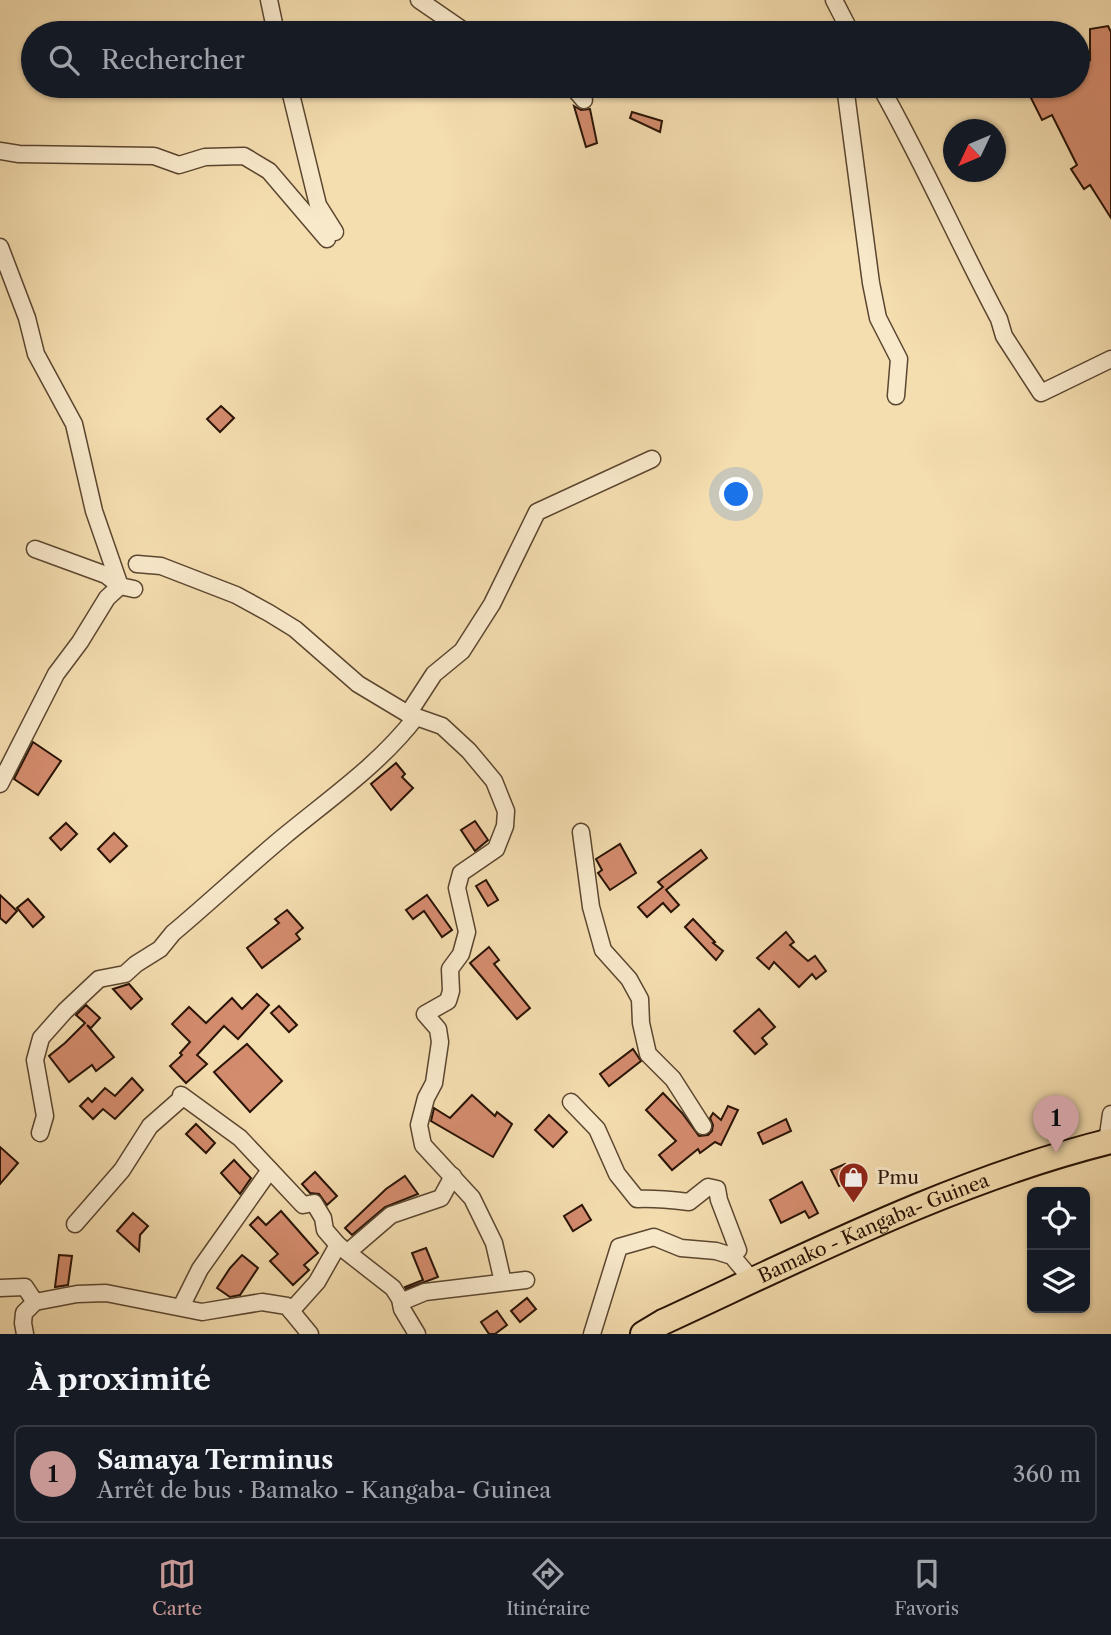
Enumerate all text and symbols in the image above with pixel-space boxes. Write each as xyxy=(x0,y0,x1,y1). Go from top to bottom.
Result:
search box xyxy=(21,21,1090,98)
icon: search xyxy=(45,41,83,79)
text: Rechercher xyxy=(101,44,245,76)
north arrow xyxy=(943,119,1006,182)
your location xyxy=(719,477,753,511)
pin: 1 xyxy=(1033,1095,1079,1153)
shop icon: Pmu xyxy=(837,1160,871,1204)
place label: Pmu xyxy=(877,1166,919,1189)
street label: Bamako - Kangaba- Guinea xyxy=(754,1168,992,1288)
map controls xyxy=(1027,1187,1090,1313)
button: locate xyxy=(1027,1187,1090,1250)
button: layers xyxy=(1027,1250,1090,1313)
text: À proximité xyxy=(28,1361,211,1398)
text: Samaya Terminus xyxy=(97,1444,333,1476)
text: 1 xyxy=(48,1460,58,1488)
text: 360 m xyxy=(1013,1460,1081,1488)
text: Arrêt de bus · Bamako - Kangaba- Guinea xyxy=(97,1476,551,1504)
tab: Carte xyxy=(152,1555,202,1620)
tab: Itinéraire xyxy=(506,1555,590,1620)
tab: Favoris xyxy=(894,1555,959,1620)

